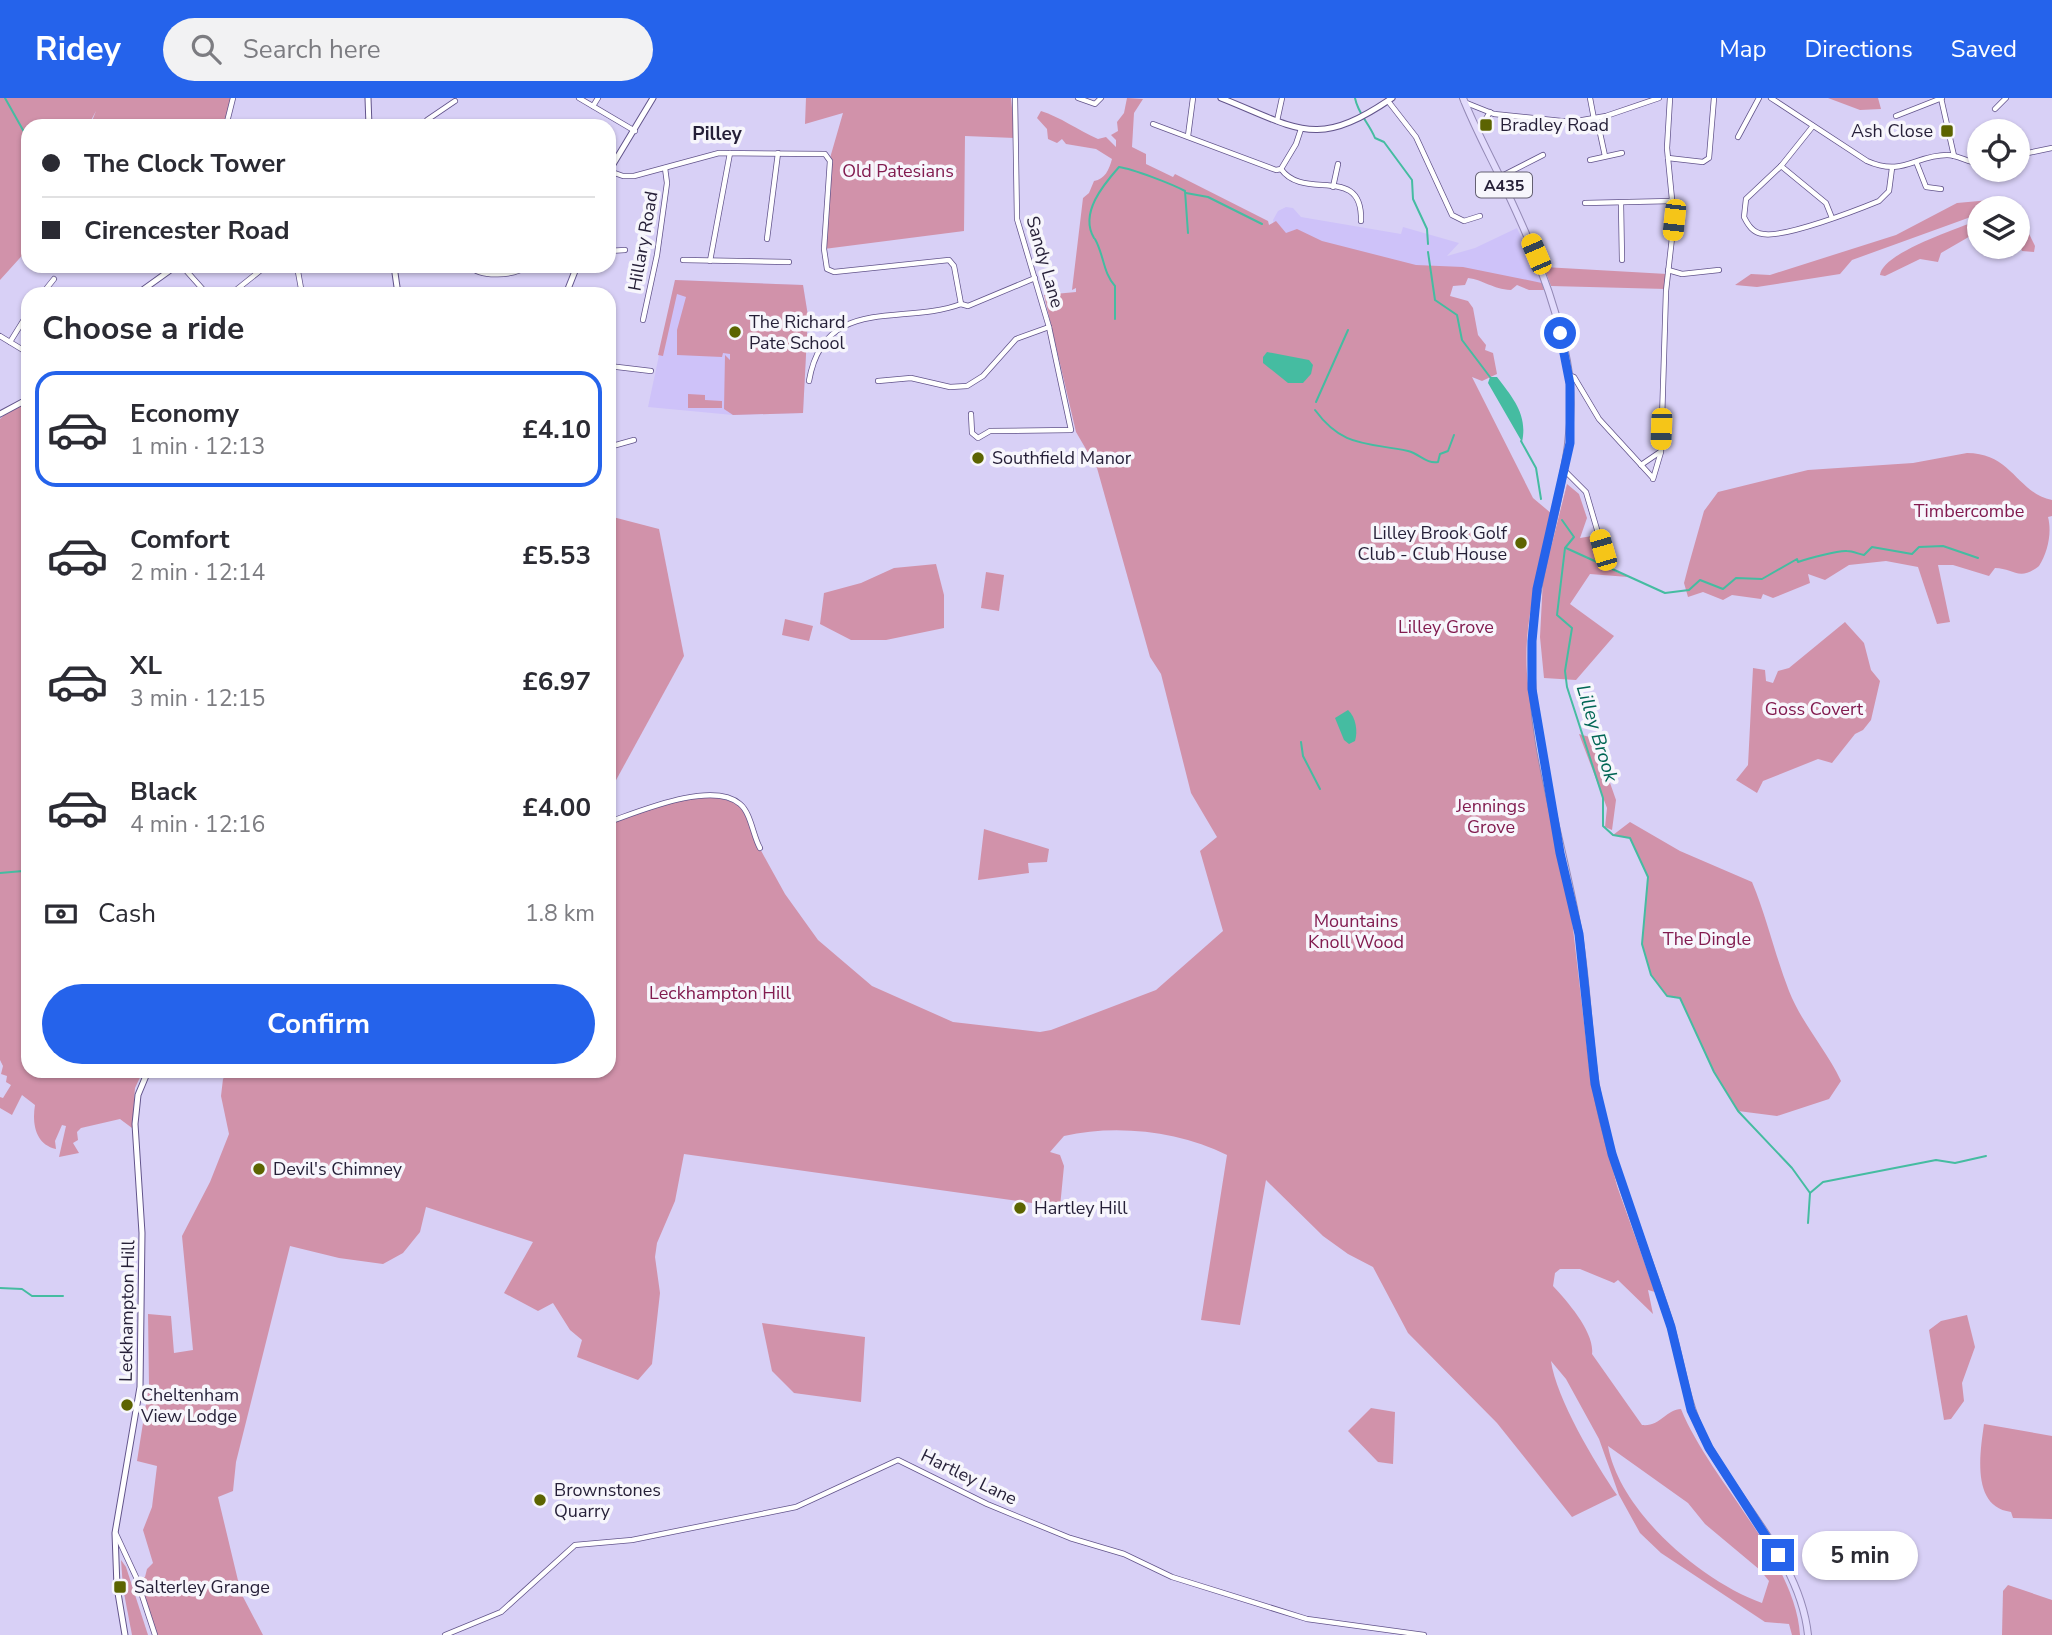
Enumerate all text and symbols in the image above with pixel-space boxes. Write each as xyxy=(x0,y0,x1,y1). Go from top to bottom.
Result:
search box xyxy=(163,18,653,81)
text: Ridey xyxy=(35,27,121,72)
icon: search xyxy=(187,30,225,68)
text: Search here xyxy=(243,32,381,67)
text: Map xyxy=(1719,33,1766,65)
text: Directions xyxy=(1804,33,1913,65)
text: Saved xyxy=(1951,33,2017,65)
place label: Bradley Road xyxy=(1500,113,1609,137)
marker: Bradley Road xyxy=(1478,117,1494,133)
place label: Ash Close xyxy=(1851,119,1933,143)
map controls xyxy=(1967,119,2030,259)
button: locate xyxy=(1967,119,2030,182)
district label: Pilley xyxy=(692,121,743,147)
marker: Ash Close xyxy=(1939,123,1955,139)
text: The Clock Tower xyxy=(84,146,286,181)
park label: Old Patesians xyxy=(842,159,954,183)
road number: A435 xyxy=(1476,172,1532,198)
street label: Hillary Road xyxy=(622,189,664,293)
button: layers xyxy=(1967,196,2030,259)
car xyxy=(1662,198,1687,242)
text: Cirencester Road xyxy=(84,213,290,248)
street label: Sandy Lane xyxy=(1020,213,1070,311)
car xyxy=(1519,231,1554,277)
text: Choose a ride xyxy=(42,307,244,350)
place label: The Richard Pate School xyxy=(749,310,846,355)
route start xyxy=(1544,317,1576,349)
marker: The Richard Pate School xyxy=(727,324,743,340)
text: Economy xyxy=(130,396,239,431)
icon: car xyxy=(46,398,109,461)
car xyxy=(1650,408,1673,450)
text: £4.10 xyxy=(522,412,591,447)
text: 1 min · 12:13 xyxy=(130,431,265,462)
place label: Southfield Manor xyxy=(992,446,1132,470)
marker: Southfield Manor xyxy=(970,450,986,466)
park label: Timbercombe xyxy=(1914,499,2024,523)
place label: Lilley Brook Golf Club - Club House xyxy=(1357,521,1508,566)
text: Comfort xyxy=(130,522,230,557)
icon: car xyxy=(46,524,109,587)
car xyxy=(1588,527,1619,573)
marker: Lilley Brook Golf Club - Club House xyxy=(1513,535,1529,551)
text: £5.53 xyxy=(522,538,591,573)
text: 2 min · 12:14 xyxy=(130,557,265,588)
park label: Lilley Grove xyxy=(1398,615,1494,639)
text: XL xyxy=(130,648,162,683)
icon: car xyxy=(46,650,109,713)
text: £6.97 xyxy=(522,664,591,699)
water label: Lilley Brook xyxy=(1570,681,1624,786)
text: 3 min · 12:15 xyxy=(130,683,265,714)
park label: Goss Covert xyxy=(1765,697,1864,721)
text: Black xyxy=(130,774,197,809)
icon: car xyxy=(46,776,109,839)
text: £4.00 xyxy=(522,790,591,825)
park label: Jennings Grove xyxy=(1455,794,1526,839)
text: 4 min · 12:16 xyxy=(130,809,265,840)
icon: cash xyxy=(42,895,80,933)
text: Cash xyxy=(98,896,156,931)
text: 1.8 km xyxy=(525,898,595,929)
park label: Mountains Knoll Wood xyxy=(1308,909,1404,954)
park label: The Dingle xyxy=(1663,927,1751,951)
park label: Leckhampton Hill xyxy=(649,981,792,1005)
button: Confirm xyxy=(42,984,595,1064)
place label: Devil's Chimney xyxy=(273,1157,403,1181)
marker: Devil's Chimney xyxy=(251,1161,267,1177)
place label: Hartley Hill xyxy=(1034,1196,1128,1220)
marker: Hartley Hill xyxy=(1012,1200,1028,1216)
street label: Leckhampton Hill xyxy=(114,1239,140,1382)
place label: Cheltenham View Lodge xyxy=(140,1383,239,1428)
marker: Cheltenham View Lodge xyxy=(119,1397,135,1413)
street label: Hartley Lane xyxy=(917,1443,1021,1511)
place label: Brownstones Quarry xyxy=(554,1478,661,1523)
marker: Brownstones Quarry xyxy=(532,1492,548,1508)
callout: 5 min xyxy=(1802,1530,1918,1580)
route end xyxy=(1762,1539,1794,1571)
text: 5 min xyxy=(1830,1540,1890,1571)
place label: Salterley Grange xyxy=(134,1575,270,1599)
marker: Salterley Grange xyxy=(112,1579,128,1595)

